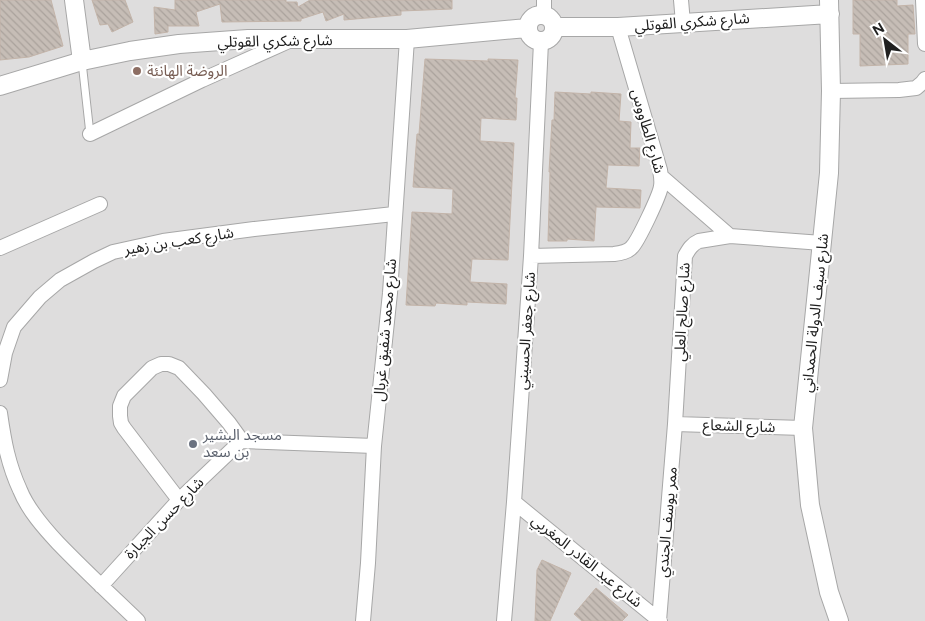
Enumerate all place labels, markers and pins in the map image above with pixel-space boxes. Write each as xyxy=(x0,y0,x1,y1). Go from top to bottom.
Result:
place label: الروضة الهانئة xyxy=(147,62,228,80)
marker: الروضة الهانئة xyxy=(131,65,143,77)
place label: مسجد البشير بن سعد xyxy=(202,426,282,461)
marker: مسجد البشير بن سعد xyxy=(187,438,199,450)

